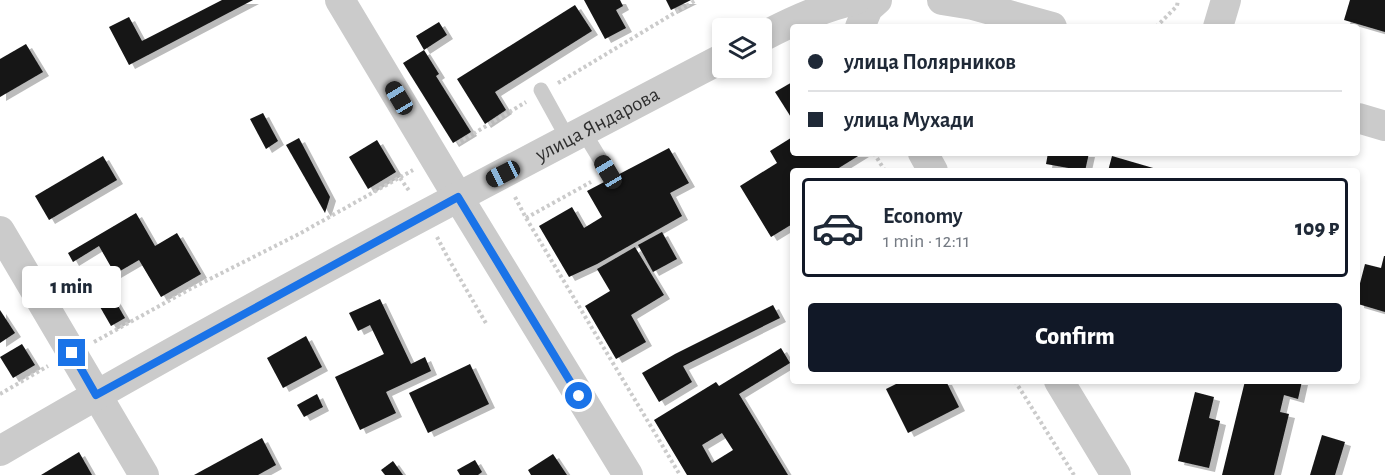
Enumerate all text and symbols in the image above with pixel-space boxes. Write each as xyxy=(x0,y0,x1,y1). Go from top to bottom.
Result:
map controls xyxy=(712,18,772,78)
button: layers xyxy=(712,18,772,78)
text: улица Полярников xyxy=(844,51,1016,73)
car xyxy=(382,78,416,118)
street label: улица Яндарова xyxy=(531,83,663,166)
text: улица Мухади xyxy=(844,109,974,131)
car xyxy=(591,152,625,192)
car xyxy=(483,158,523,190)
icon: car xyxy=(811,201,865,255)
text: Economy xyxy=(883,205,963,227)
text: 109 ₽ xyxy=(1295,217,1339,239)
text: 1 min · 12:11 xyxy=(883,231,970,251)
callout: 1 min xyxy=(22,266,122,308)
text: 1 min xyxy=(50,277,93,297)
button: Confirm xyxy=(808,303,1342,372)
route end xyxy=(58,339,85,366)
route start xyxy=(565,382,592,409)

